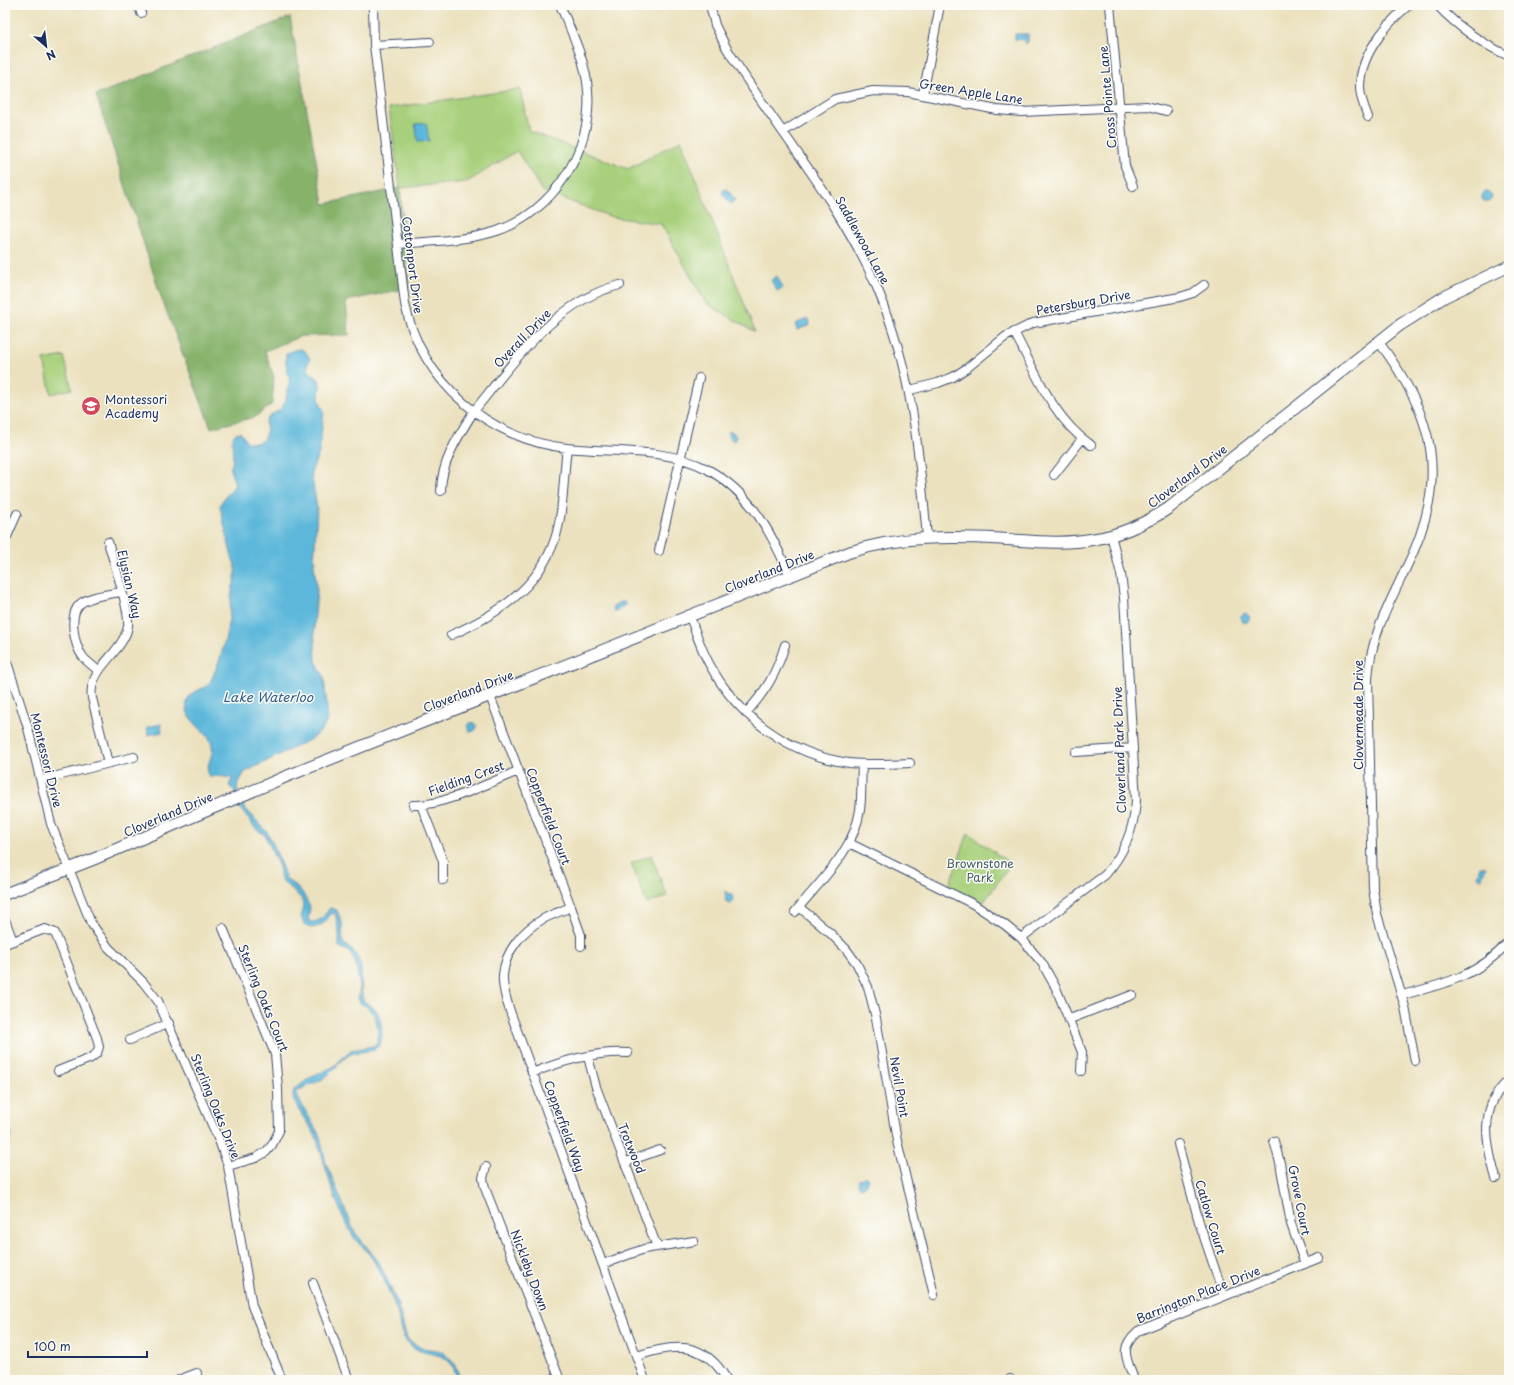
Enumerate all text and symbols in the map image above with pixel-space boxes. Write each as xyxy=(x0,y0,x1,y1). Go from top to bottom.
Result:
north arrow xyxy=(26,26,66,66)
street label: Cross Pointe Lane xyxy=(1094,45,1120,149)
text: N xyxy=(43,46,59,65)
street label: Green Apple Lane xyxy=(918,74,1024,108)
street label: Saddlewood Lane xyxy=(831,193,895,288)
street label: Cottonport Drive xyxy=(398,215,428,315)
street label: Petersburg Drive xyxy=(1034,285,1132,319)
street label: Overall Drive xyxy=(489,305,555,371)
place label: Montessori Academy xyxy=(105,390,167,422)
school or university icon: Montessori Academy xyxy=(80,395,102,417)
street label: Cloverland Drive xyxy=(1143,440,1231,512)
street label: Cloverland Drive xyxy=(721,545,817,597)
street label: Elysian Way xyxy=(113,548,147,620)
street label: Clovermeade Drive xyxy=(1349,660,1367,770)
street label: Cloverland Drive xyxy=(420,666,516,716)
street label: Cloverland Park Drive xyxy=(1108,686,1130,814)
water label: Lake Waterloo xyxy=(223,687,314,706)
street label: Montessori Drive xyxy=(26,711,68,810)
street label: Fielding Crest xyxy=(425,756,507,800)
street label: Copperfield Court xyxy=(522,765,576,867)
street label: Cloverland Drive xyxy=(121,787,215,841)
park label: Brownstone Park xyxy=(946,854,1014,886)
street label: Sterling Oaks Court xyxy=(234,942,294,1054)
street label: Sterling Oaks Drive xyxy=(187,1051,245,1161)
street label: Nevil Point xyxy=(886,1055,914,1119)
street label: Copperfield Way xyxy=(540,1078,590,1174)
street label: Trotwood xyxy=(614,1120,650,1176)
street label: Grove Court xyxy=(1284,1163,1316,1237)
street label: Catlow Court xyxy=(1191,1177,1231,1257)
street label: Nickleby Down xyxy=(506,1227,554,1313)
street label: Barrington Place Drive xyxy=(1133,1261,1263,1327)
scale bar xyxy=(28,1333,147,1359)
text: 100 m xyxy=(34,1337,71,1355)

